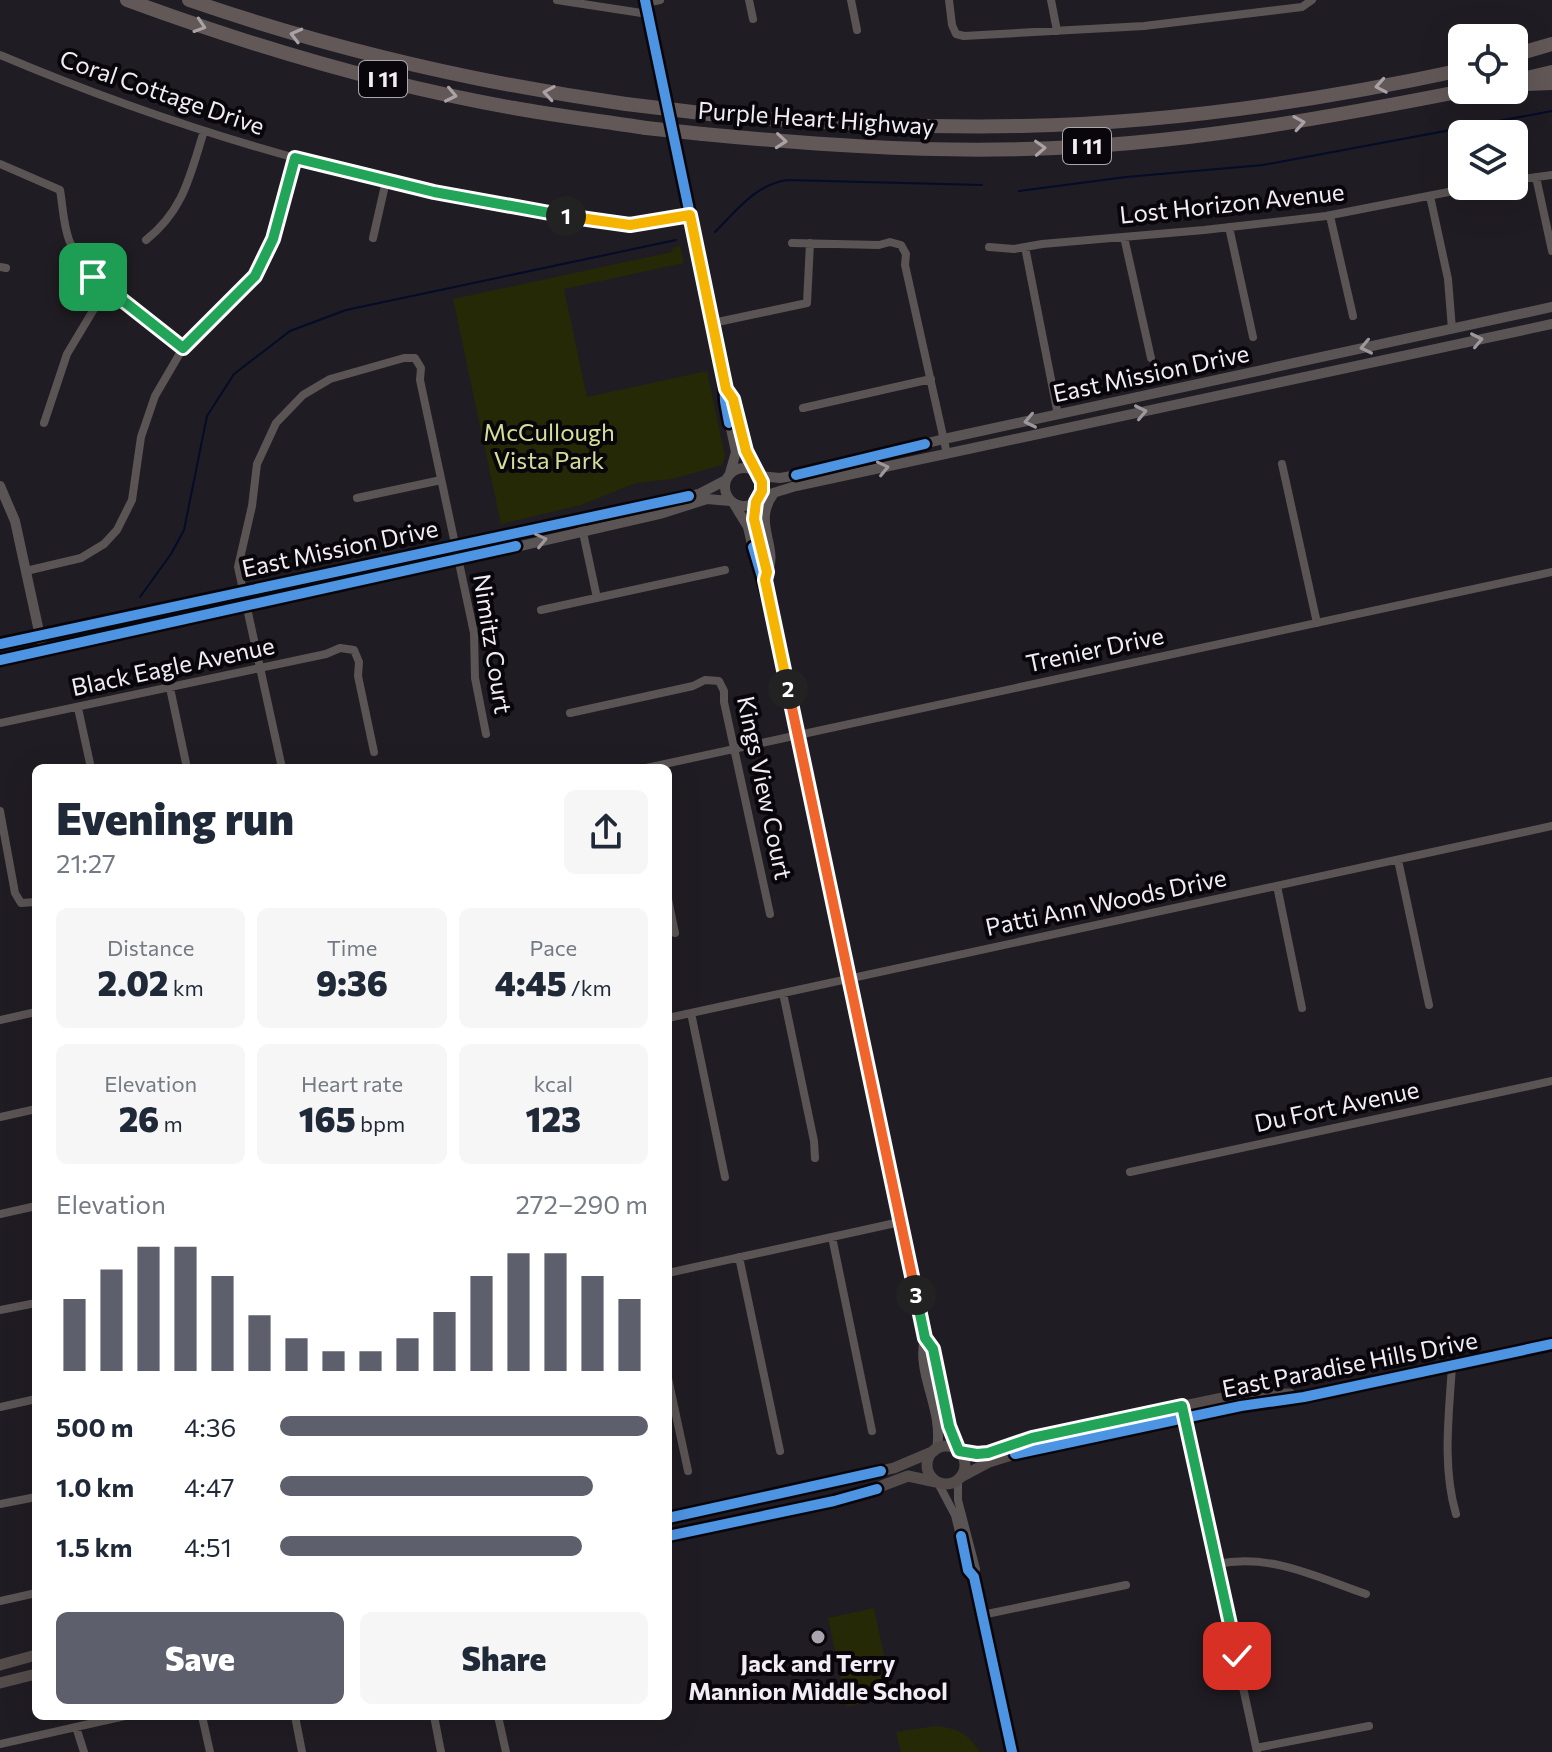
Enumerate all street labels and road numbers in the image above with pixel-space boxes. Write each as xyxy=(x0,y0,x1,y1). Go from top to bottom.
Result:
street label: Coral Cottage Drive xyxy=(56,43,268,140)
road number: I 11 xyxy=(359,61,407,97)
street label: Purple Heart Highway xyxy=(697,95,935,140)
road number: I 11 xyxy=(1063,128,1111,164)
street label: Lost Horizon Avenue xyxy=(1118,176,1346,229)
street label: East Mission Drive xyxy=(1050,338,1251,407)
street label: East Mission Drive xyxy=(239,513,440,582)
street label: Nimitz Court xyxy=(468,572,519,716)
street label: Trenier Drive xyxy=(1023,620,1166,677)
street label: Black Eagle Avenue xyxy=(69,630,277,701)
street label: Kings View Court xyxy=(732,693,799,882)
street label: Patti Ann Woods Drive xyxy=(983,862,1229,941)
street label: Du Fort Avenue xyxy=(1252,1074,1422,1137)
street label: East Paradise Hills Drive xyxy=(1220,1325,1480,1403)

